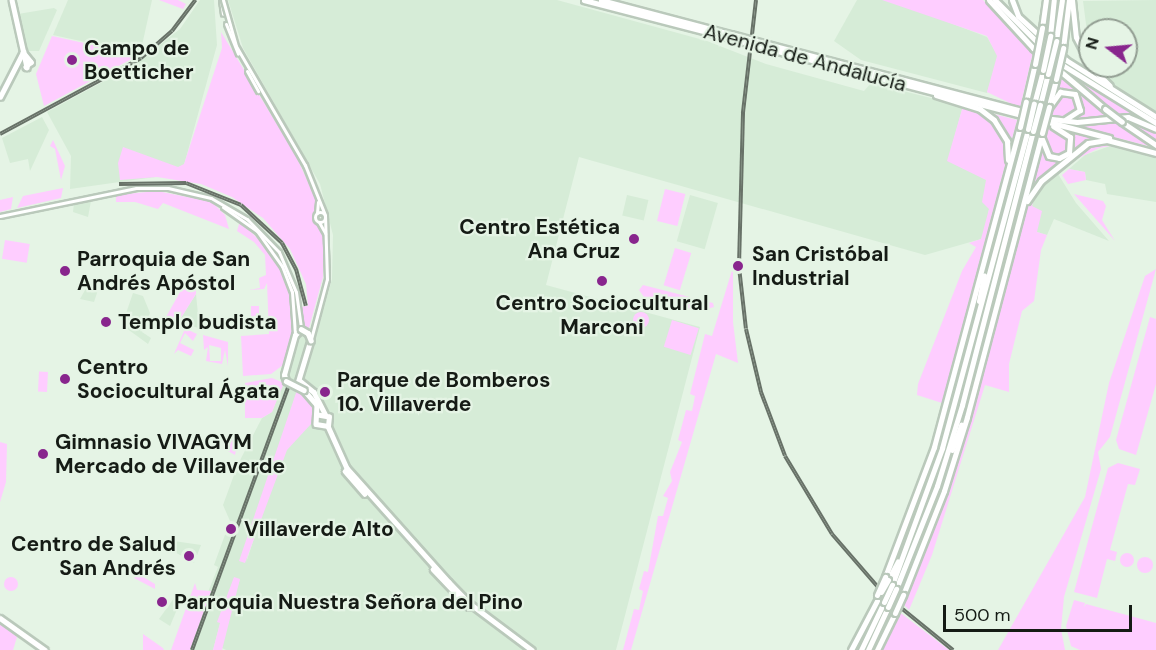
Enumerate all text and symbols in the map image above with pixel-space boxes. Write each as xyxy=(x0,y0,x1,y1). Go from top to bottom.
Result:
north arrow xyxy=(1078,18,1138,78)
street label: Avenida de Andalucía xyxy=(701,19,909,97)
place label: Campo de Boetticher xyxy=(84,35,194,85)
text: N xyxy=(1080,35,1104,52)
marker: Campo de Boetticher xyxy=(65,53,79,67)
place label: Centro Estética Ana Cruz xyxy=(459,214,620,264)
marker: Centro Estética Ana Cruz xyxy=(625,230,643,248)
place label: San Cristóbal Industrial xyxy=(752,241,889,291)
place label: Parroquia de San Andrés Apóstol xyxy=(77,246,250,296)
marker: San Cristóbal Industrial xyxy=(729,257,747,275)
marker: Parroquia de San Andrés Apóstol xyxy=(58,264,72,278)
marker: Centro Sociocultural Marconi xyxy=(595,274,609,288)
place label: Centro Sociocultural Marconi xyxy=(496,290,708,340)
place label: Templo budista xyxy=(118,309,277,335)
marker: Templo budista xyxy=(99,315,113,329)
place label: Centro Sociocultural Ágata xyxy=(77,354,280,404)
place label: Parque de Bomberos 10. Villaverde xyxy=(337,367,550,417)
marker: Centro Sociocultural Ágata xyxy=(58,372,72,386)
marker: Parque de Bomberos 10. Villaverde xyxy=(318,385,332,399)
place label: Gimnasio VIVAGYM Mercado de Villaverde xyxy=(55,429,285,479)
marker: Gimnasio VIVAGYM Mercado de Villaverde xyxy=(36,447,50,461)
place label: Villaverde Alto xyxy=(244,516,394,542)
marker: Villaverde Alto xyxy=(222,520,240,538)
place label: Centro de Salud San Andrés xyxy=(11,531,176,581)
marker: Centro de Salud San Andrés xyxy=(180,547,198,565)
place label: Parroquia Nuestra Señora del Pino xyxy=(174,589,523,615)
scale bar xyxy=(946,593,1135,631)
marker: Parroquia Nuestra Señora del Pino xyxy=(155,595,169,609)
text: 500 m xyxy=(954,603,1010,627)

